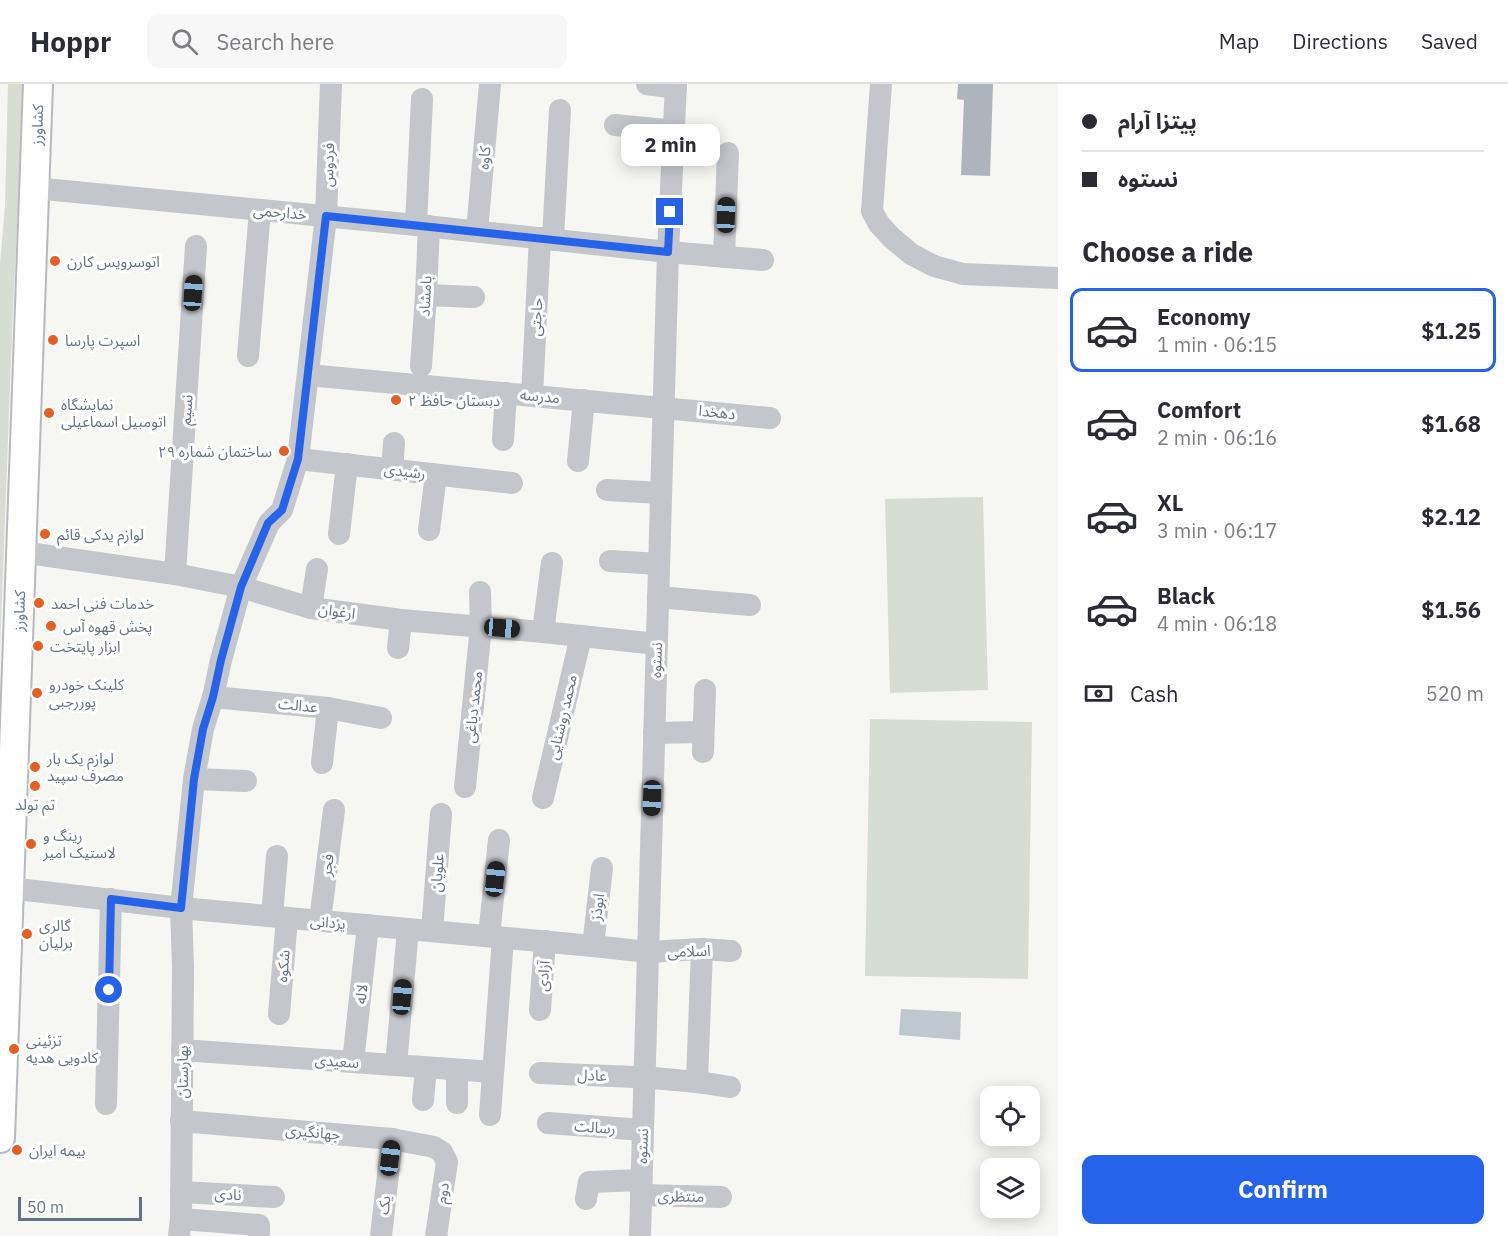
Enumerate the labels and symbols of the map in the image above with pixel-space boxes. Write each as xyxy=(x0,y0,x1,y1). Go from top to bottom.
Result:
street label: کشاورز xyxy=(27,103,47,147)
callout: 2 min xyxy=(620,125,720,167)
street label: فردوس xyxy=(318,142,338,187)
street label: کاوه xyxy=(474,145,495,170)
car xyxy=(716,197,736,233)
route end xyxy=(656,198,683,225)
street label: خدارحمی xyxy=(252,200,308,224)
place label: اتوسرویس کارن xyxy=(67,252,160,271)
marker: اتوسرویس کارن xyxy=(48,254,62,268)
car xyxy=(183,274,203,312)
street label: بامشاد xyxy=(414,275,436,317)
street label: حاجتی xyxy=(526,297,547,337)
place label: اسپرت پارسا xyxy=(65,331,140,351)
marker: اسپرت پارسا xyxy=(46,333,60,347)
street label: مدرسه xyxy=(519,385,561,407)
place label: دبستان حافظ ۲ xyxy=(408,391,500,410)
marker: دبستان حافظ ۲ xyxy=(389,393,403,407)
street label: نسیم xyxy=(175,394,199,426)
place label: نمایشگاه اتومبیل اسماعیلی xyxy=(61,395,166,431)
street label: دهخدا xyxy=(698,401,736,423)
marker: نمایشگاه اتومبیل اسماعیلی xyxy=(42,406,56,420)
place label: ساختمان شماره ۲۹ xyxy=(158,442,272,461)
marker: ساختمان شماره ۲۹ xyxy=(277,444,291,458)
street label: رشیدی xyxy=(383,459,427,483)
place label: لوازم یدکی قائم xyxy=(57,525,144,546)
marker: لوازم یدکی قائم xyxy=(38,527,52,541)
street label: کشاورز xyxy=(9,589,29,633)
place label: خدمات فنی احمد xyxy=(51,594,154,613)
marker: خدمات فنی احمد xyxy=(32,596,46,610)
street label: ارغوان xyxy=(317,599,357,623)
place label: پخش قهوه آس xyxy=(63,617,152,637)
car xyxy=(483,617,521,639)
marker: پخش قهوه آس xyxy=(44,619,58,633)
place label: ابزار پایتخت xyxy=(50,637,121,657)
marker: ابزار پایتخت xyxy=(31,639,45,653)
street label: نستوه xyxy=(646,642,666,678)
street label: محمد دیاغی xyxy=(460,670,486,744)
street label: محمد روشنایی xyxy=(543,673,581,761)
place label: کلینک خودرو پوررجبی xyxy=(49,675,125,712)
marker: کلینک خودرو پوررجبی xyxy=(30,686,44,700)
street label: عدالت xyxy=(277,693,319,717)
place label: لوازم یک بار مصرف سپید xyxy=(46,749,124,786)
marker: لوازم یک بار مصرف سپید xyxy=(28,760,42,774)
marker: تم تولد xyxy=(28,779,42,793)
car xyxy=(642,780,662,816)
place label: تم تولد xyxy=(15,795,55,816)
place label: رینگ و لاستیک امیر xyxy=(42,826,116,862)
marker: رینگ و لاستیک امیر xyxy=(24,837,38,851)
street label: فجر xyxy=(316,853,338,878)
street label: علویان xyxy=(426,853,448,893)
car xyxy=(484,860,506,898)
street label: ابوذز xyxy=(586,892,608,923)
street label: یزدانی xyxy=(309,911,347,933)
place label: گالری برلیان xyxy=(39,916,73,952)
marker: گالری برلیان xyxy=(20,927,34,941)
street label: اسلامی xyxy=(667,941,711,961)
street label: شکوه xyxy=(272,949,294,983)
street label: آزادی xyxy=(532,959,554,992)
route start xyxy=(95,976,122,1003)
car xyxy=(391,978,413,1016)
street label: لاله xyxy=(351,983,371,1005)
place label: تزئینی کادویی هدیه xyxy=(26,1031,99,1067)
marker: تزئینی کادویی هدیه xyxy=(7,1042,21,1056)
street label: بهارستان xyxy=(173,1045,192,1099)
street label: سعیدی xyxy=(314,1050,360,1072)
street label: عادل xyxy=(577,1065,608,1085)
street label: رسالت xyxy=(574,1116,616,1138)
street label: جهانگیری xyxy=(285,1120,342,1144)
street label: نستوه xyxy=(632,1128,652,1164)
car xyxy=(379,1139,401,1177)
place label: بیمه ایران xyxy=(29,1141,86,1160)
marker: بیمه ایران xyxy=(10,1143,24,1157)
street label: دوم xyxy=(431,1181,455,1205)
street label: نادی xyxy=(214,1184,242,1204)
street label: منتظری xyxy=(658,1186,704,1206)
scale bar xyxy=(18,1194,142,1222)
street label: یک xyxy=(373,1194,395,1216)

